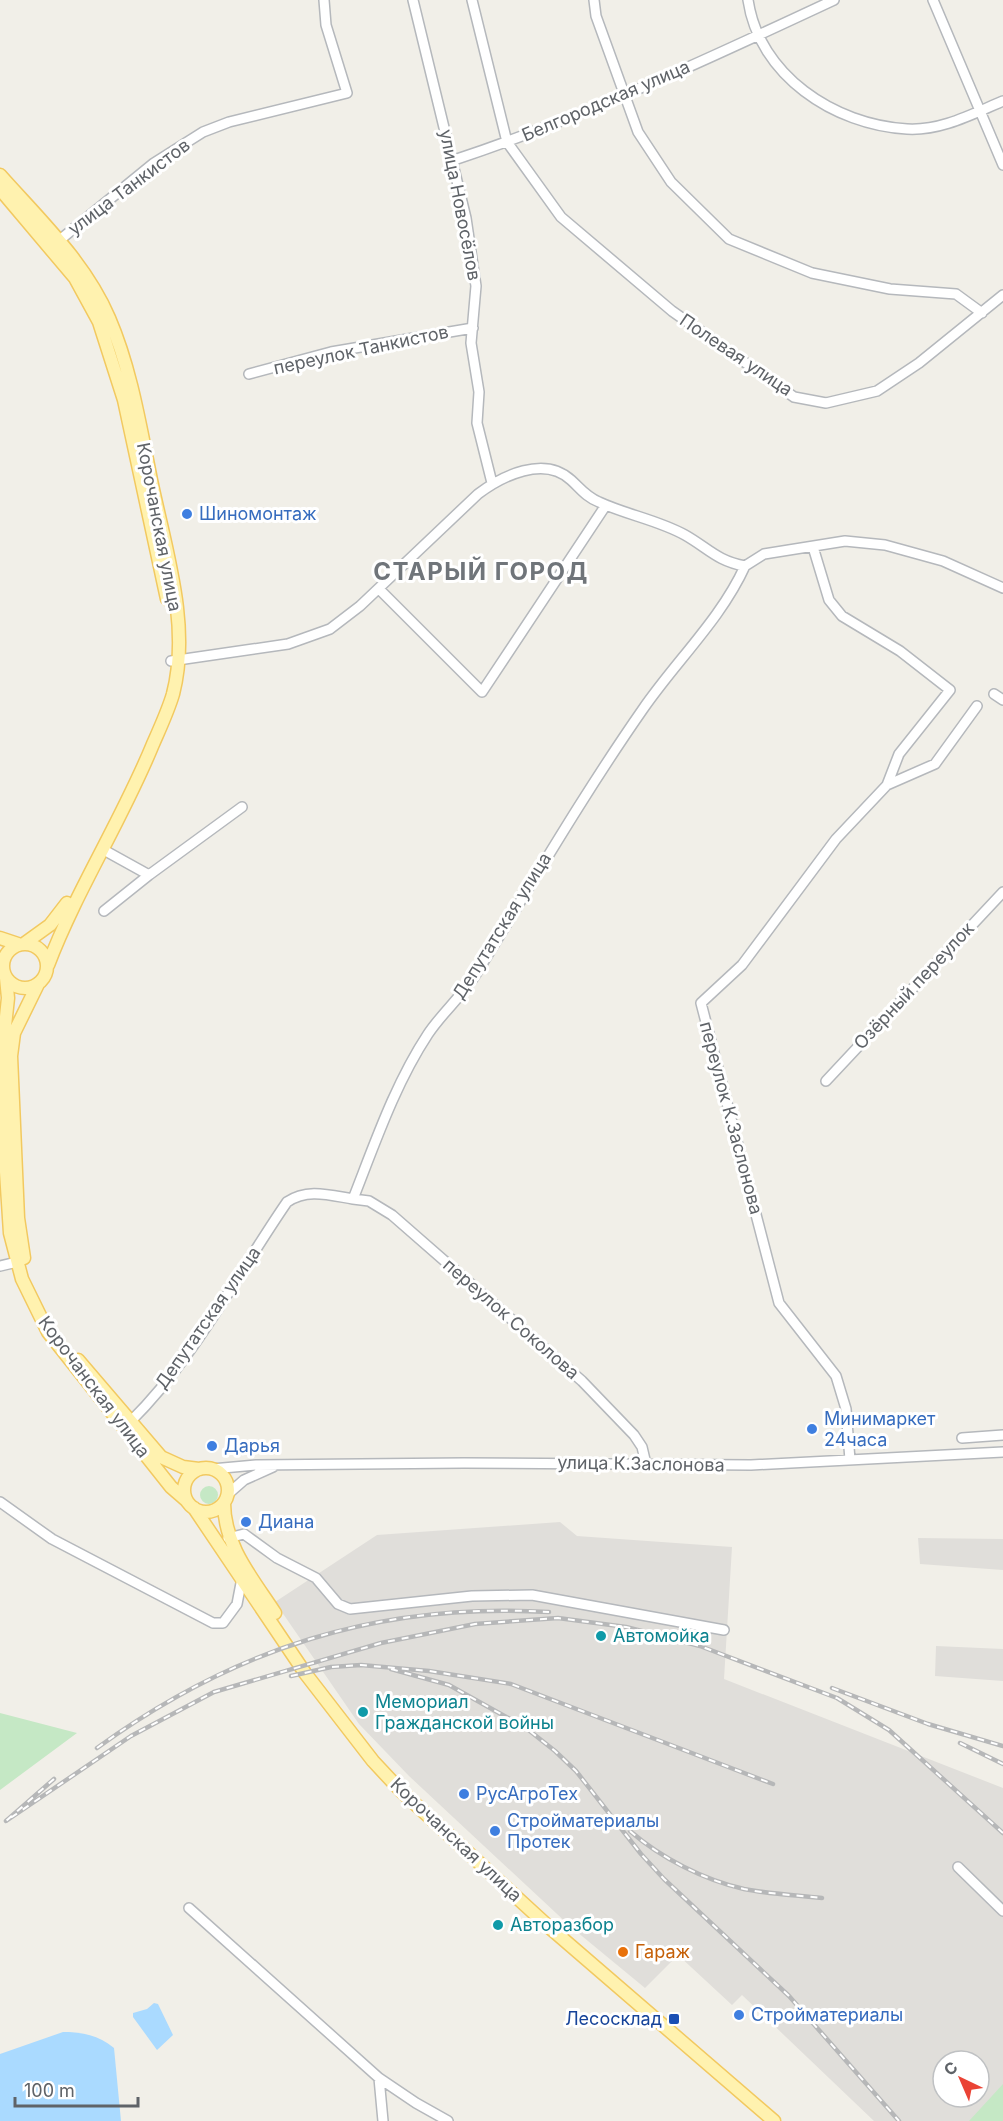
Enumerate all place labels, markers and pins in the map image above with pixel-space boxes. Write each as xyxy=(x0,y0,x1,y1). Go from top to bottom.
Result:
place label: Шиномонтаж xyxy=(199,503,317,524)
marker: Шиномонтаж xyxy=(180,507,194,521)
place label: Минимаркет 24часа xyxy=(824,1408,936,1450)
marker: Минимаркет 24часа xyxy=(805,1422,819,1436)
place label: Дарья xyxy=(224,1435,280,1456)
marker: Дарья xyxy=(205,1439,219,1453)
place label: Диана xyxy=(258,1511,314,1532)
marker: Диана xyxy=(239,1515,253,1529)
place label: Автомойка xyxy=(613,1625,710,1646)
marker: Автомойка xyxy=(594,1629,608,1643)
place label: Мемориал Гражданской войны xyxy=(375,1691,554,1733)
marker: Мемориал Гражданской войны xyxy=(356,1705,370,1719)
place label: РусАгроТех xyxy=(476,1783,578,1804)
marker: РусАгроТех xyxy=(457,1787,471,1801)
place label: Стройматериалы Протек xyxy=(507,1810,659,1852)
marker: Стройматериалы Протек xyxy=(488,1824,502,1838)
place label: Авторазбор xyxy=(510,1914,614,1935)
marker: Авторазбор xyxy=(491,1918,505,1932)
place label: Гараж xyxy=(635,1941,690,1962)
marker: Гараж xyxy=(616,1945,630,1959)
place label: Стройматериалы xyxy=(751,2004,903,2025)
place label: Лесосклад xyxy=(565,2008,662,2029)
marker: Стройматериалы xyxy=(732,2008,746,2022)
marker: Лесосклад xyxy=(667,2012,681,2026)

